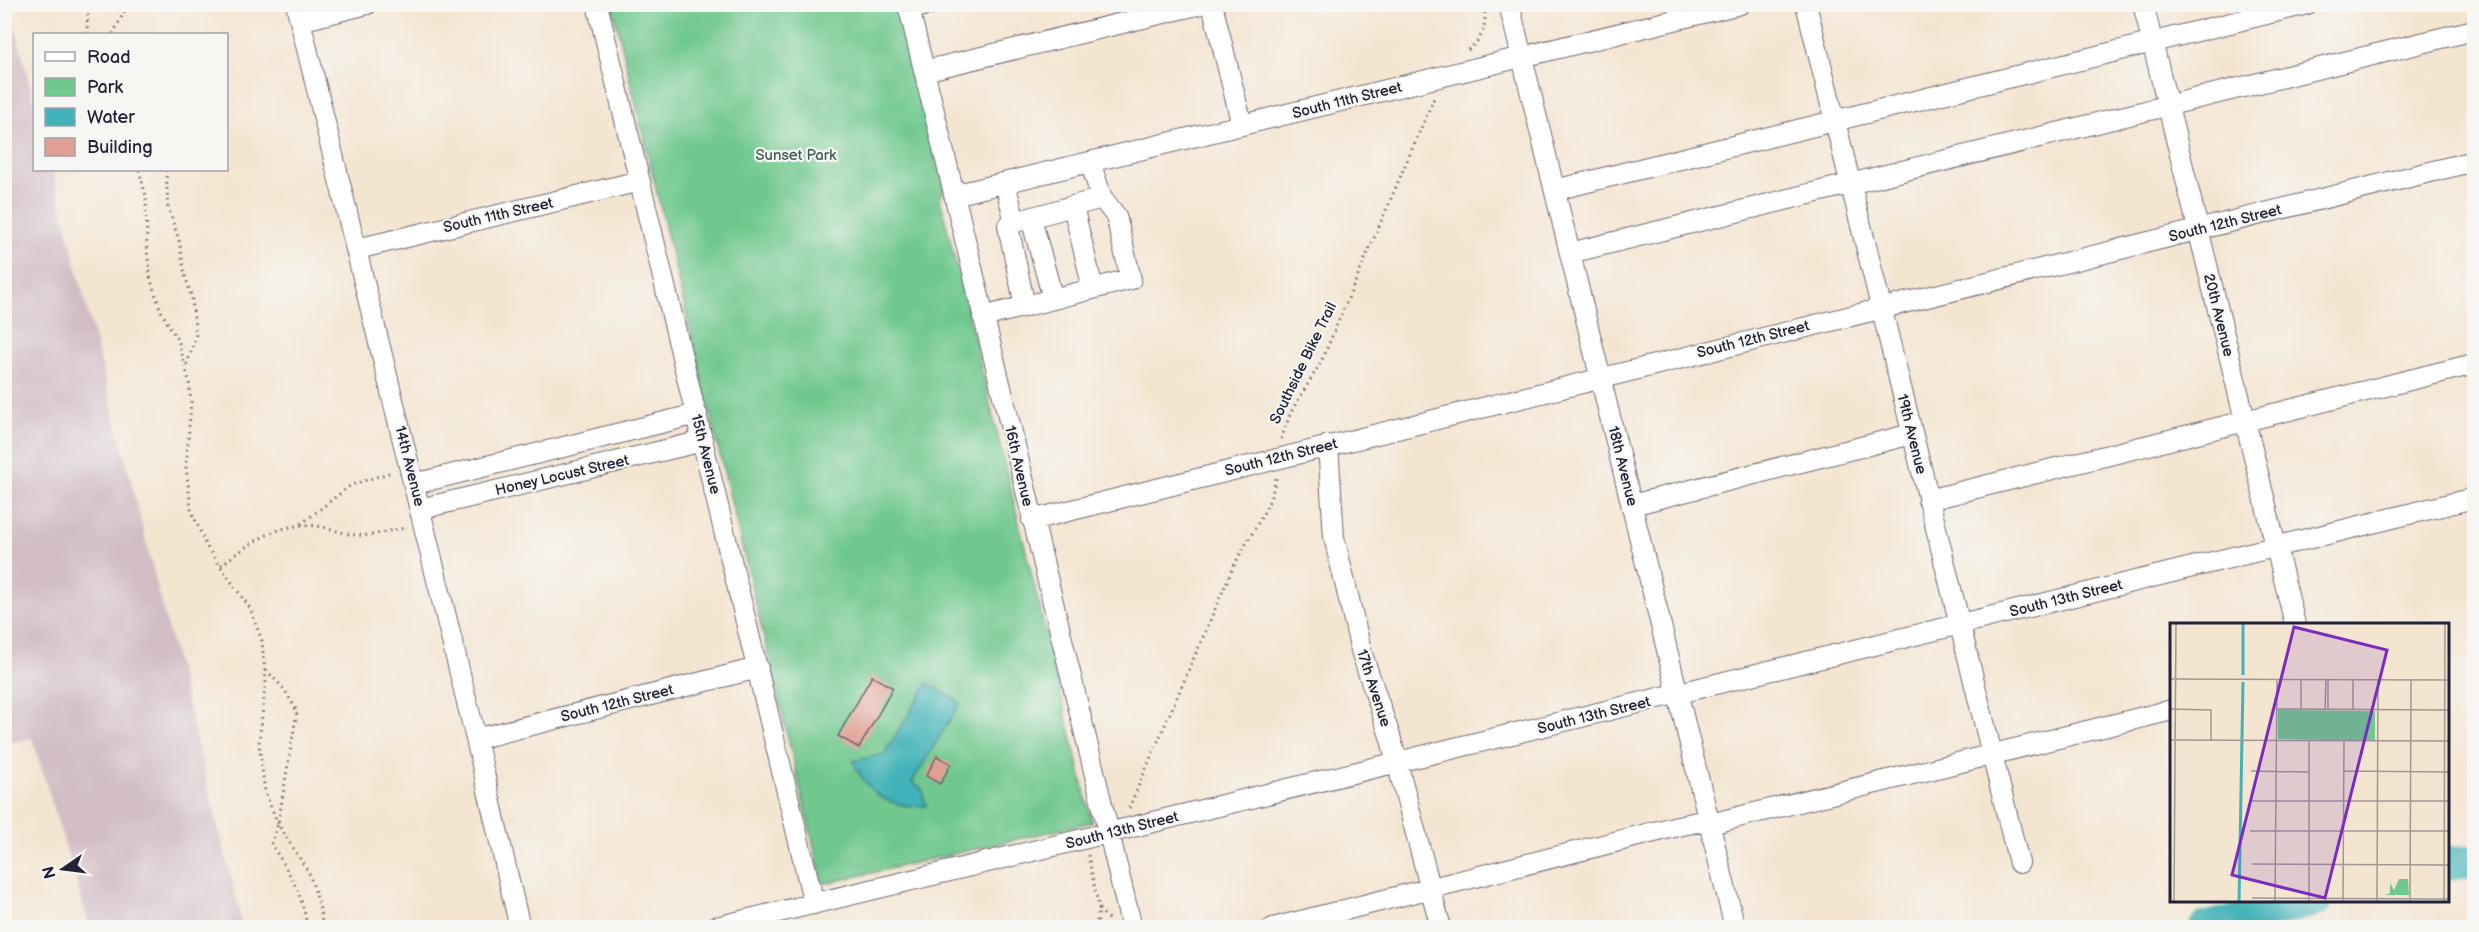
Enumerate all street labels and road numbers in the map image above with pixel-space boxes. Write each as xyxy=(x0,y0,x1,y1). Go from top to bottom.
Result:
street label: South 11th Street xyxy=(1290,78,1404,123)
street label: South 11th Street xyxy=(441,194,555,237)
street label: South 12th Street xyxy=(2167,200,2284,247)
street label: 20th Avenue xyxy=(2199,272,2238,359)
street label: Southside Bike Trail xyxy=(1266,299,1341,427)
street label: South 12th Street xyxy=(1695,316,1812,363)
street label: 19th Avenue xyxy=(1892,392,1931,476)
street label: 15th Avenue xyxy=(686,412,725,496)
street label: 14th Avenue xyxy=(390,424,429,508)
street label: 16th Avenue xyxy=(1000,424,1037,508)
street label: 18th Avenue xyxy=(1603,424,1642,508)
street label: South 12th Street xyxy=(1223,434,1340,481)
street label: Honey Locust Street xyxy=(493,451,631,500)
street label: South 13th Street xyxy=(2008,575,2125,622)
street label: 17th Avenue xyxy=(1352,647,1395,729)
street label: South 12th Street xyxy=(559,680,676,727)
street label: South 13th Street xyxy=(1536,692,1653,739)
street label: South 13th Street xyxy=(1064,807,1181,854)

